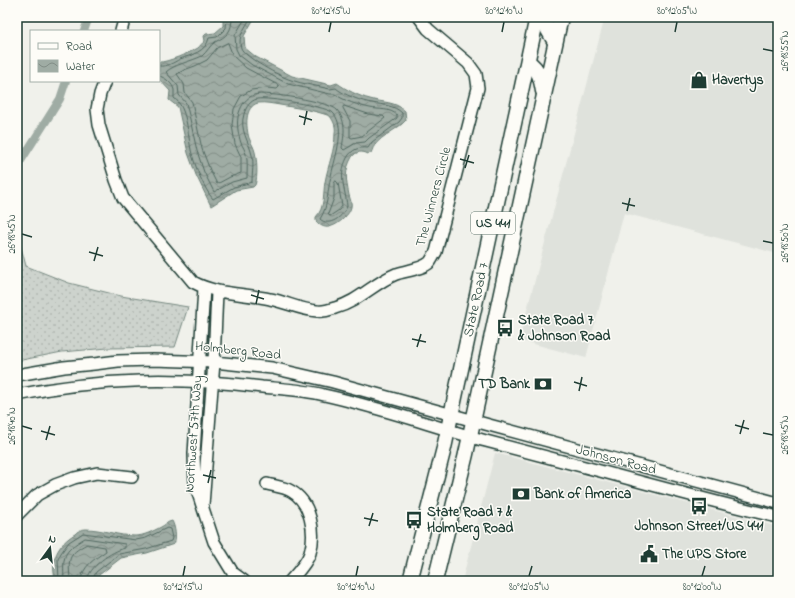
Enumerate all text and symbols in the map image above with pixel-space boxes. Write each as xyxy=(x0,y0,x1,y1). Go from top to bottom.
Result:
text: 80°12'15"W xyxy=(312,4,351,19)
text: 80°12'10"W xyxy=(485,4,523,19)
text: 80°12'05"W xyxy=(657,4,697,19)
legend xyxy=(30,30,160,82)
text: 26°18'55"N xyxy=(778,30,793,71)
text: Road xyxy=(66,38,92,56)
text: Water xyxy=(66,58,95,76)
shop icon: Havertys xyxy=(689,70,709,90)
place label: Havertys xyxy=(712,70,764,93)
street label: The Winners Circle xyxy=(411,144,458,249)
road number: US 441 xyxy=(471,212,515,234)
text: 26°18'45"N xyxy=(5,214,20,253)
text: 26°18'50"N xyxy=(778,223,793,263)
street label: State Road 7 xyxy=(458,260,494,339)
place label: State Road 7 & Johnson Road xyxy=(517,310,611,347)
bus stop icon: State Road 7 & Johnson Road xyxy=(495,318,515,338)
street label: Holmberg Road xyxy=(194,336,282,367)
street label: Northwest 57th Way xyxy=(179,374,210,494)
place label: TD Bank xyxy=(478,374,531,395)
bank icon: TD Bank xyxy=(533,374,553,394)
text: 26°18'40"N xyxy=(5,407,20,445)
text: 26°18'45"N xyxy=(778,415,793,454)
street label: Johnson Road xyxy=(573,439,659,481)
bank icon: Bank of America xyxy=(511,484,531,504)
place label: Bank of America xyxy=(533,484,632,505)
bus stop icon: Johnson Street/US 441 xyxy=(689,496,709,516)
place label: State Road 7 & Holmberg Road xyxy=(427,502,514,541)
bus stop icon: State Road 7 & Holmberg Road xyxy=(404,510,424,530)
place label: Johnson Street/US 441 xyxy=(635,516,764,537)
north arrow xyxy=(30,528,70,568)
text: N xyxy=(47,531,58,548)
public building icon: The UPS Store xyxy=(639,544,659,564)
place label: The UPS Store xyxy=(662,544,747,565)
text: 80°12'15"W xyxy=(164,580,203,595)
text: 80°12'10"W xyxy=(337,580,375,595)
text: 80°12'05"W xyxy=(509,580,549,595)
text: 80°12'00"W xyxy=(683,580,722,595)

